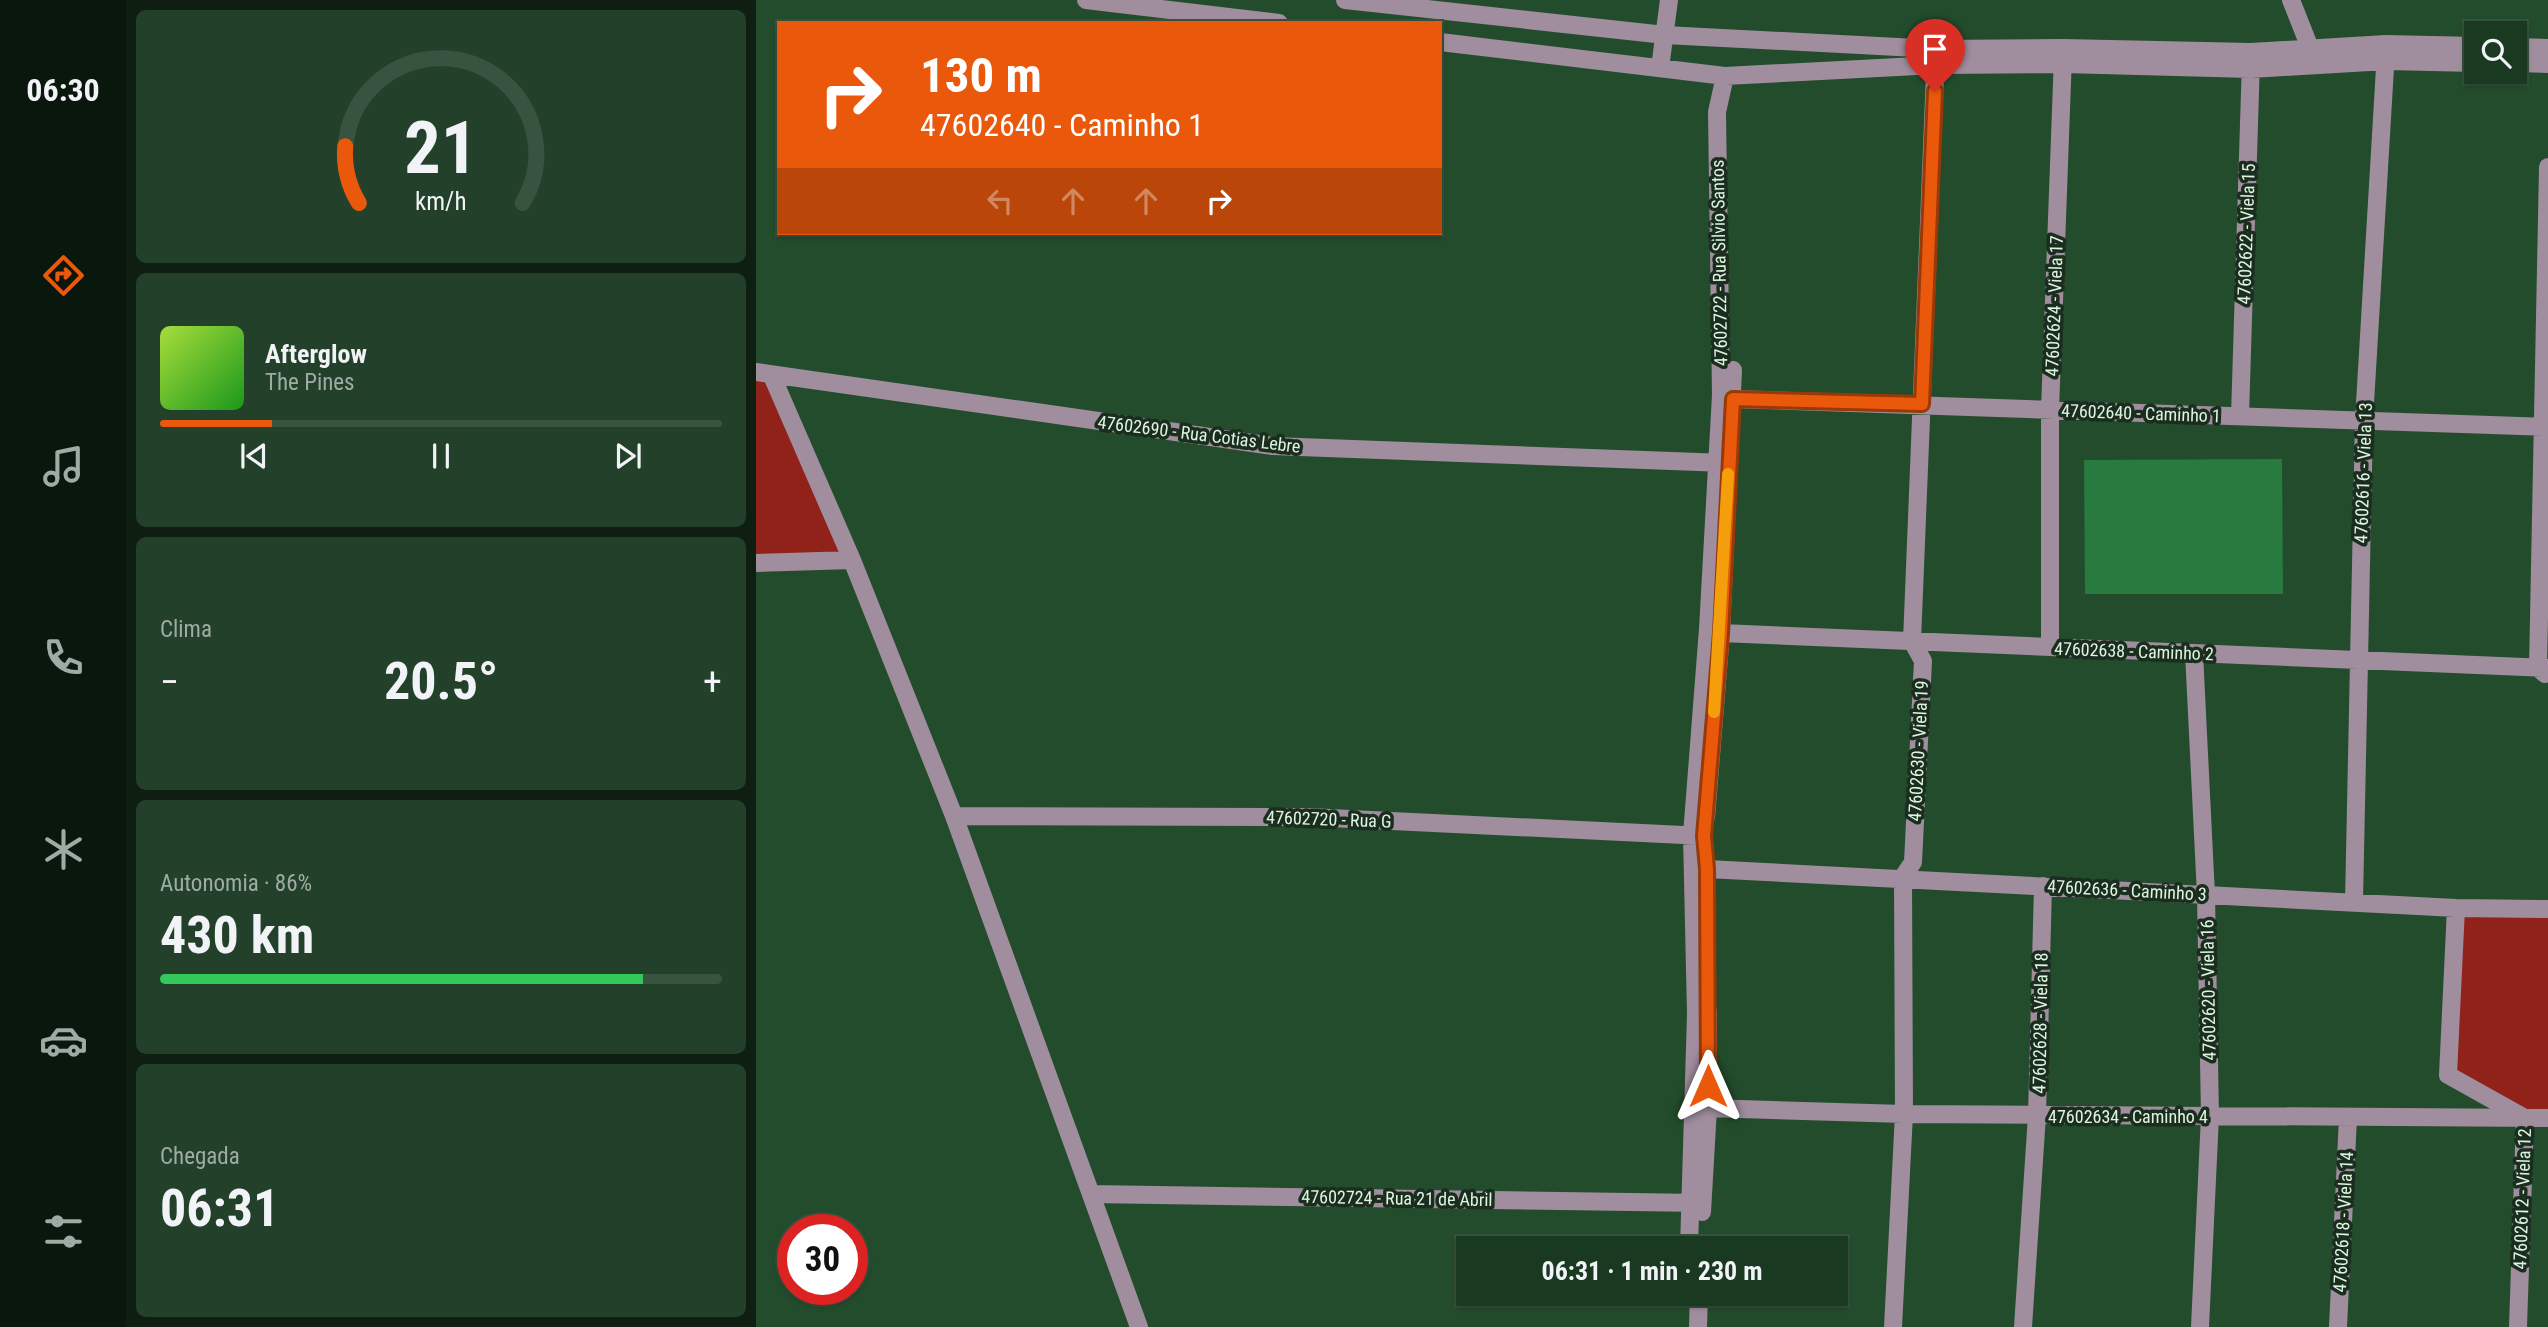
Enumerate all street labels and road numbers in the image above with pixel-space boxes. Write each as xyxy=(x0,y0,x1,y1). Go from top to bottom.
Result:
street label: 47602722 - Rua Silvio Santos xyxy=(1707,160,1731,366)
street label: 47602622 - Viela 15 xyxy=(2233,163,2259,305)
street label: 47602624 - Viela 17 xyxy=(2041,235,2067,377)
street label: 47602640 - Caminho 1 xyxy=(2061,400,2221,426)
street label: 47602616 - Viela 13 xyxy=(2350,402,2376,544)
street label: 47602690 - Rua Cotias Lebre xyxy=(1096,411,1302,457)
street label: 47602638 - Caminho 2 xyxy=(2054,638,2214,664)
street label: 47602630 - Viela 19 xyxy=(1904,680,1932,822)
street label: 47602720 - Rua G xyxy=(1266,806,1392,832)
street label: 47602636 - Caminho 3 xyxy=(2047,875,2207,905)
street label: 47602620 - Viela 16 xyxy=(2196,919,2220,1061)
street label: 47602628 - Viela 18 xyxy=(2028,952,2052,1094)
street label: 47602634 - Caminho 4 xyxy=(2048,1106,2208,1127)
street label: 47602612 - Viela 12 xyxy=(2509,1128,2535,1270)
street label: 47602618 - Viela 14 xyxy=(2329,1151,2357,1293)
street label: 47602724 - Rua 21 de Abril xyxy=(1301,1186,1493,1210)

